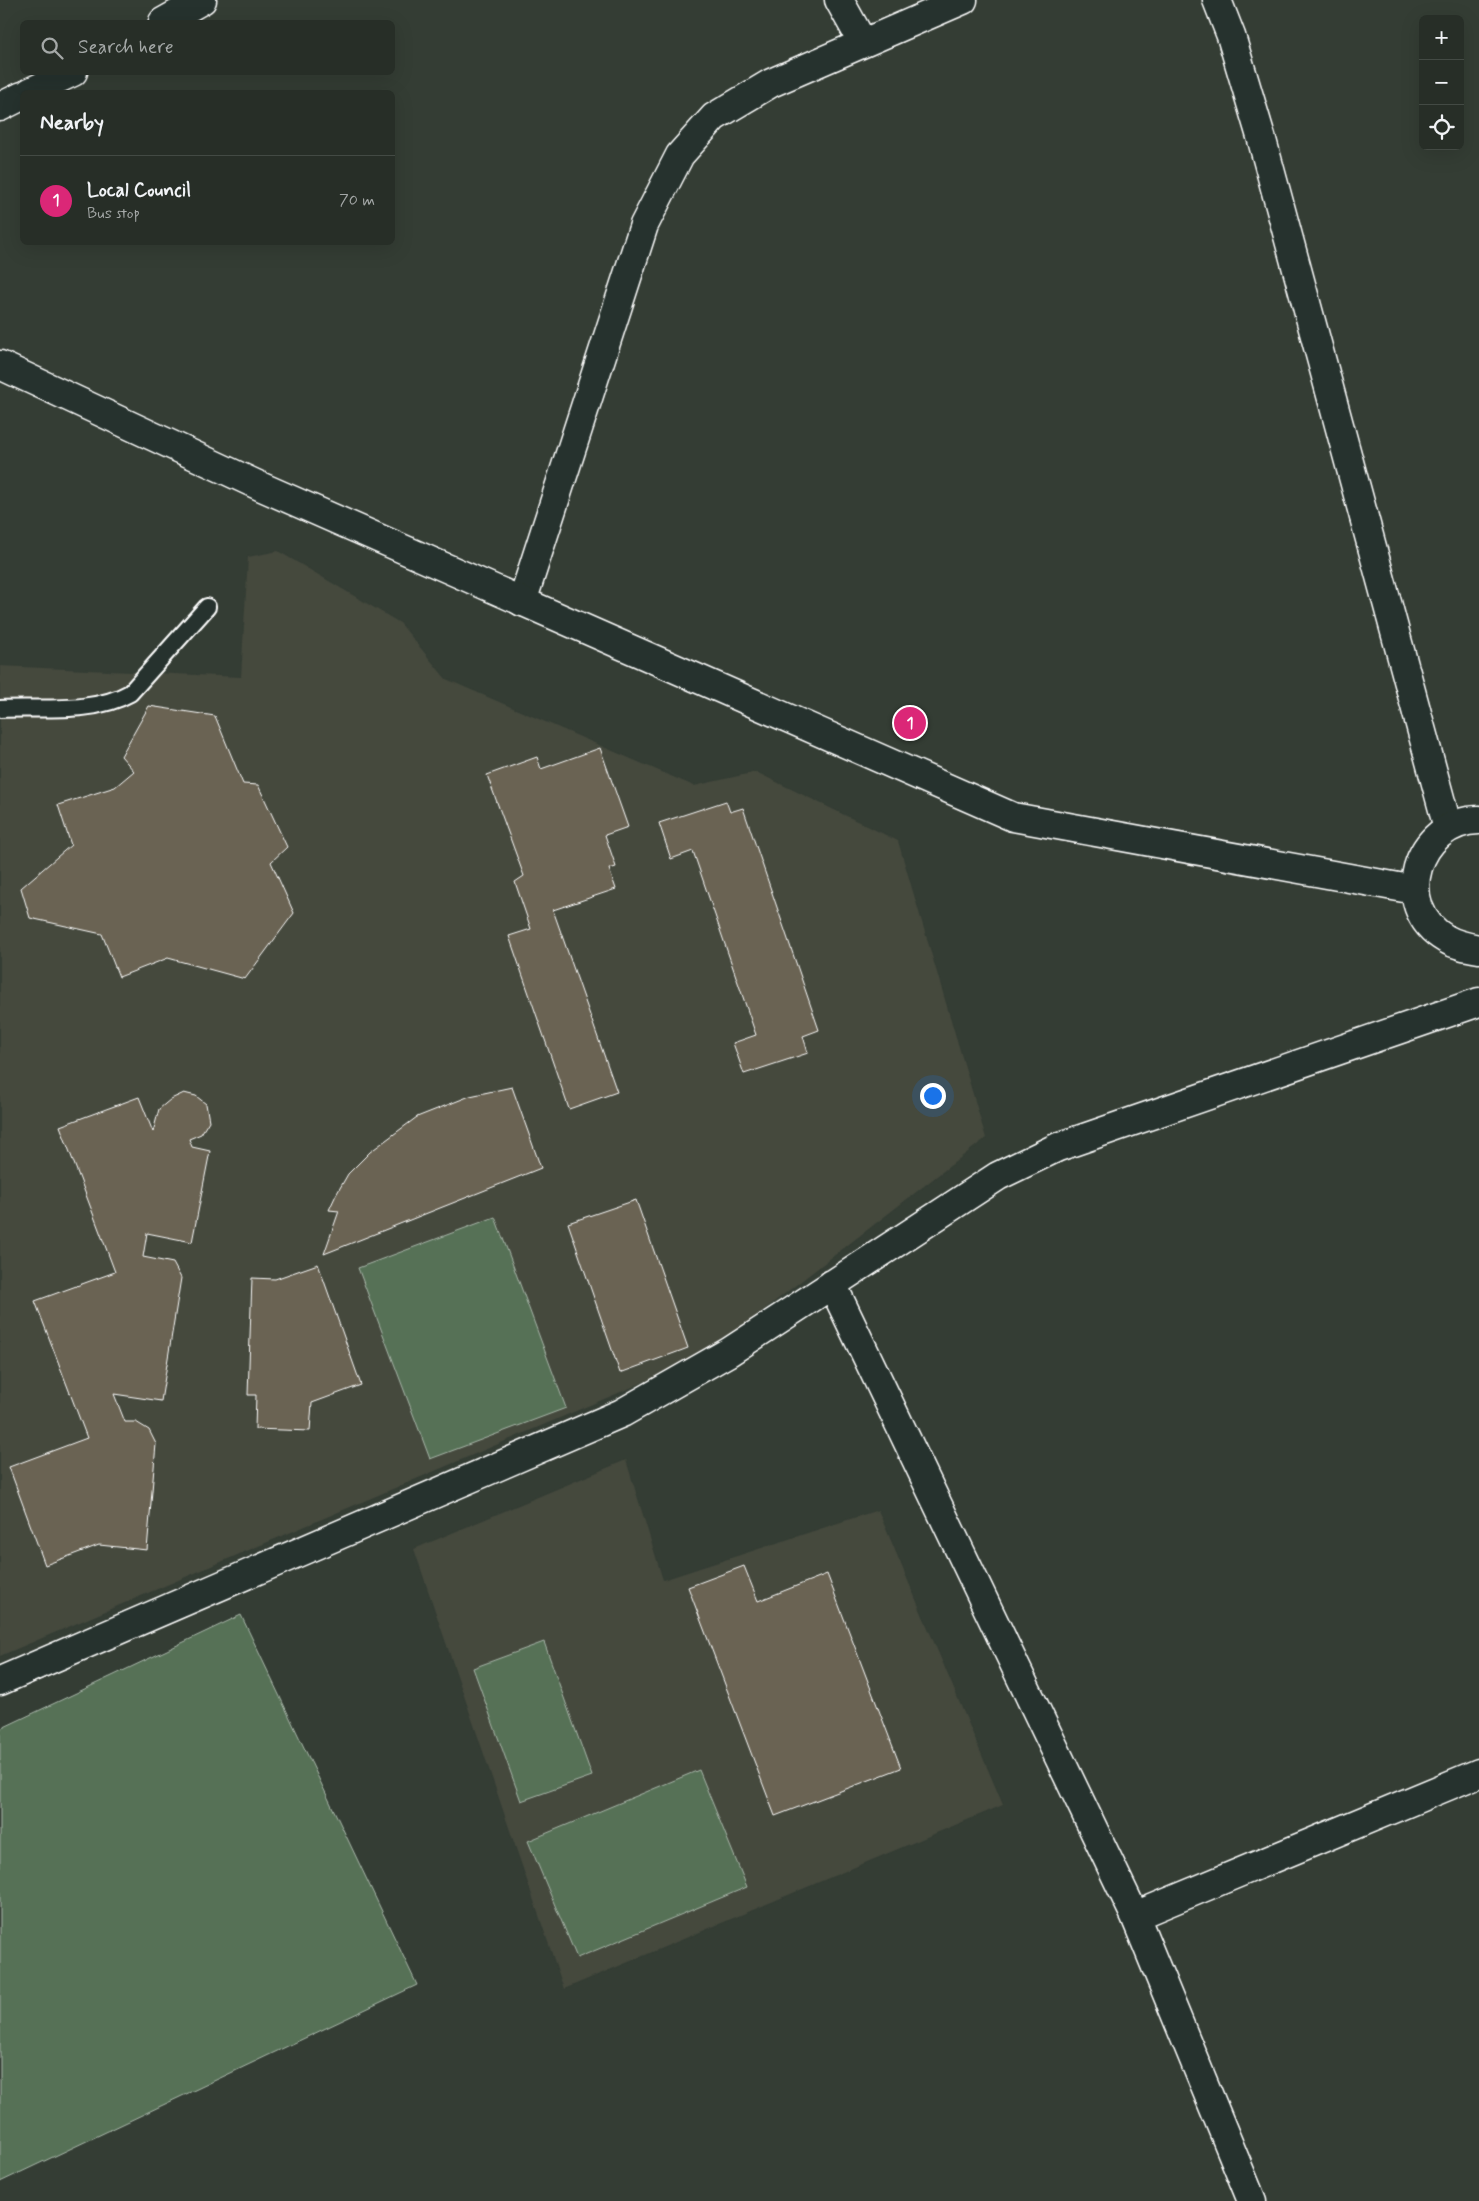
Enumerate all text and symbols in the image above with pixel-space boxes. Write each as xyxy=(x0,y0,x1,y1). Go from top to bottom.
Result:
map controls xyxy=(1419,15,1464,150)
button: + xyxy=(1419,15,1464,60)
search box xyxy=(20,20,395,75)
icon: search xyxy=(38,34,66,62)
text: Search here xyxy=(78,35,174,60)
button: − xyxy=(1419,60,1464,105)
button: locate xyxy=(1419,105,1464,150)
text: Nearby xyxy=(40,109,104,137)
text: Local Council xyxy=(87,178,191,203)
text: 1 xyxy=(52,190,60,211)
text: 70 m xyxy=(339,190,375,211)
text: Bus stop xyxy=(87,203,140,224)
pin: 1 xyxy=(894,704,926,742)
your location xyxy=(920,1083,946,1109)

